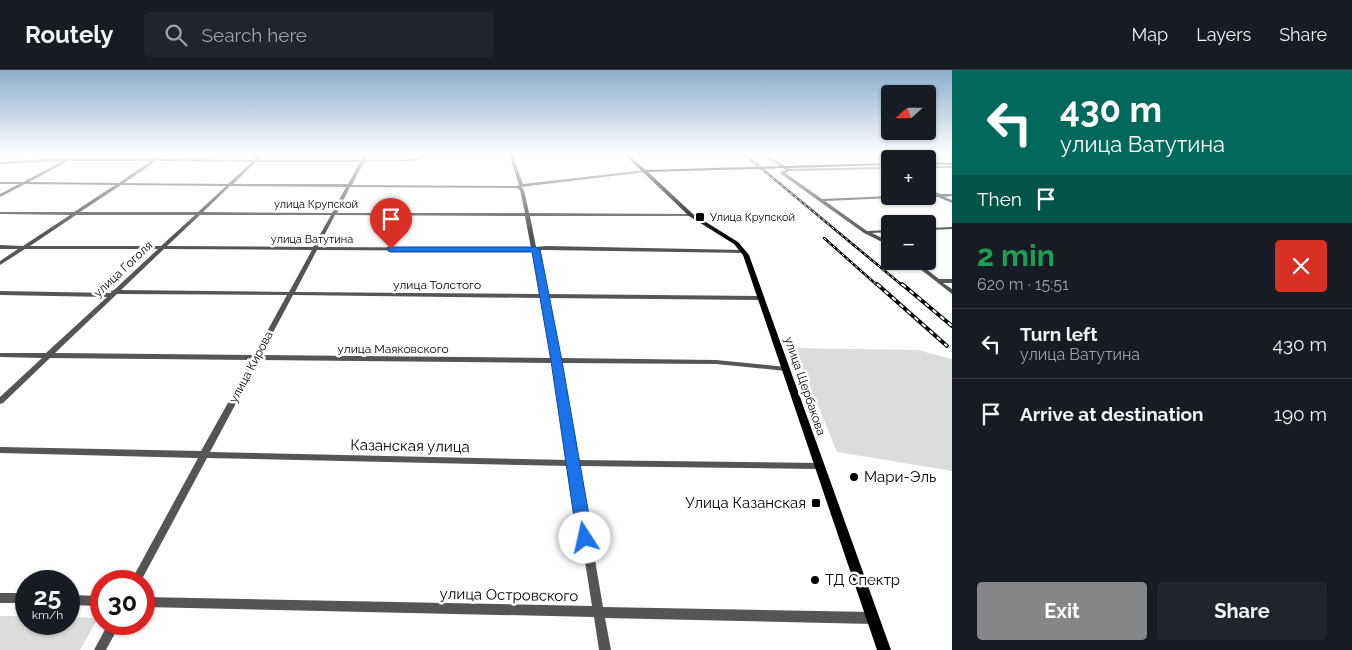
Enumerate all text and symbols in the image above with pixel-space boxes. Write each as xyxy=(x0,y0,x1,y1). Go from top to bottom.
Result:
search box xyxy=(144,12,494,57)
text: Routely xyxy=(25,20,114,49)
icon: search xyxy=(162,21,190,49)
text: Search here xyxy=(202,24,307,46)
text: Map xyxy=(1132,24,1168,45)
text: Layers xyxy=(1196,24,1251,45)
text: Share xyxy=(1279,24,1327,45)
north arrow xyxy=(881,85,936,140)
map controls xyxy=(881,85,936,270)
text: 430 m xyxy=(1060,89,1162,130)
icon: left xyxy=(977,90,1042,155)
text: улица Ватутина xyxy=(1060,131,1225,157)
button: + xyxy=(881,150,936,205)
icon: arrive xyxy=(1032,185,1060,213)
text: Then xyxy=(977,188,1022,210)
street label: улица Крупской xyxy=(274,198,358,211)
pin xyxy=(370,198,412,249)
icon: arrive xyxy=(377,205,405,233)
marker: Улица Крупской xyxy=(694,211,706,223)
place label: Улица Крупской xyxy=(710,211,795,224)
button: − xyxy=(881,215,936,270)
street label: улица Ватутина xyxy=(271,233,353,246)
street label: улица Гоголя xyxy=(91,238,155,300)
text: 2 min xyxy=(977,238,1055,273)
button: close xyxy=(1275,240,1327,292)
text: 620 m · 15:51 xyxy=(977,275,1069,294)
street label: улица Толстого xyxy=(393,278,481,292)
text: Turn left xyxy=(1020,323,1097,345)
street label: улица Кирова xyxy=(226,329,276,405)
icon: left xyxy=(977,330,1005,358)
text: 430 m xyxy=(1273,333,1327,355)
street label: улица Щербакова xyxy=(782,335,828,437)
street label: улица Маяковского xyxy=(337,342,449,356)
text: улица Ватутина xyxy=(1020,345,1140,364)
icon: arrive xyxy=(977,400,1005,428)
text: Arrive at destination xyxy=(1020,403,1204,425)
text: 190 m xyxy=(1274,403,1327,425)
street label: Казанская улица xyxy=(350,436,470,456)
place label: Мари-Эль xyxy=(864,468,936,486)
marker: Мари-Эль xyxy=(848,471,860,483)
place label: Улица Казанская xyxy=(685,494,806,512)
marker: Улица Казанская xyxy=(810,497,822,509)
position arrow xyxy=(558,511,610,563)
speed limit sign: 30 xyxy=(90,570,155,635)
place label: ТД Спектр xyxy=(825,571,900,589)
marker: ТД Спектр xyxy=(809,574,821,586)
text: 25 xyxy=(34,581,61,611)
button: Exit xyxy=(977,582,1147,640)
button: Share xyxy=(1157,582,1327,640)
street label: улица Островского xyxy=(440,585,579,605)
text: km/h xyxy=(32,608,63,622)

